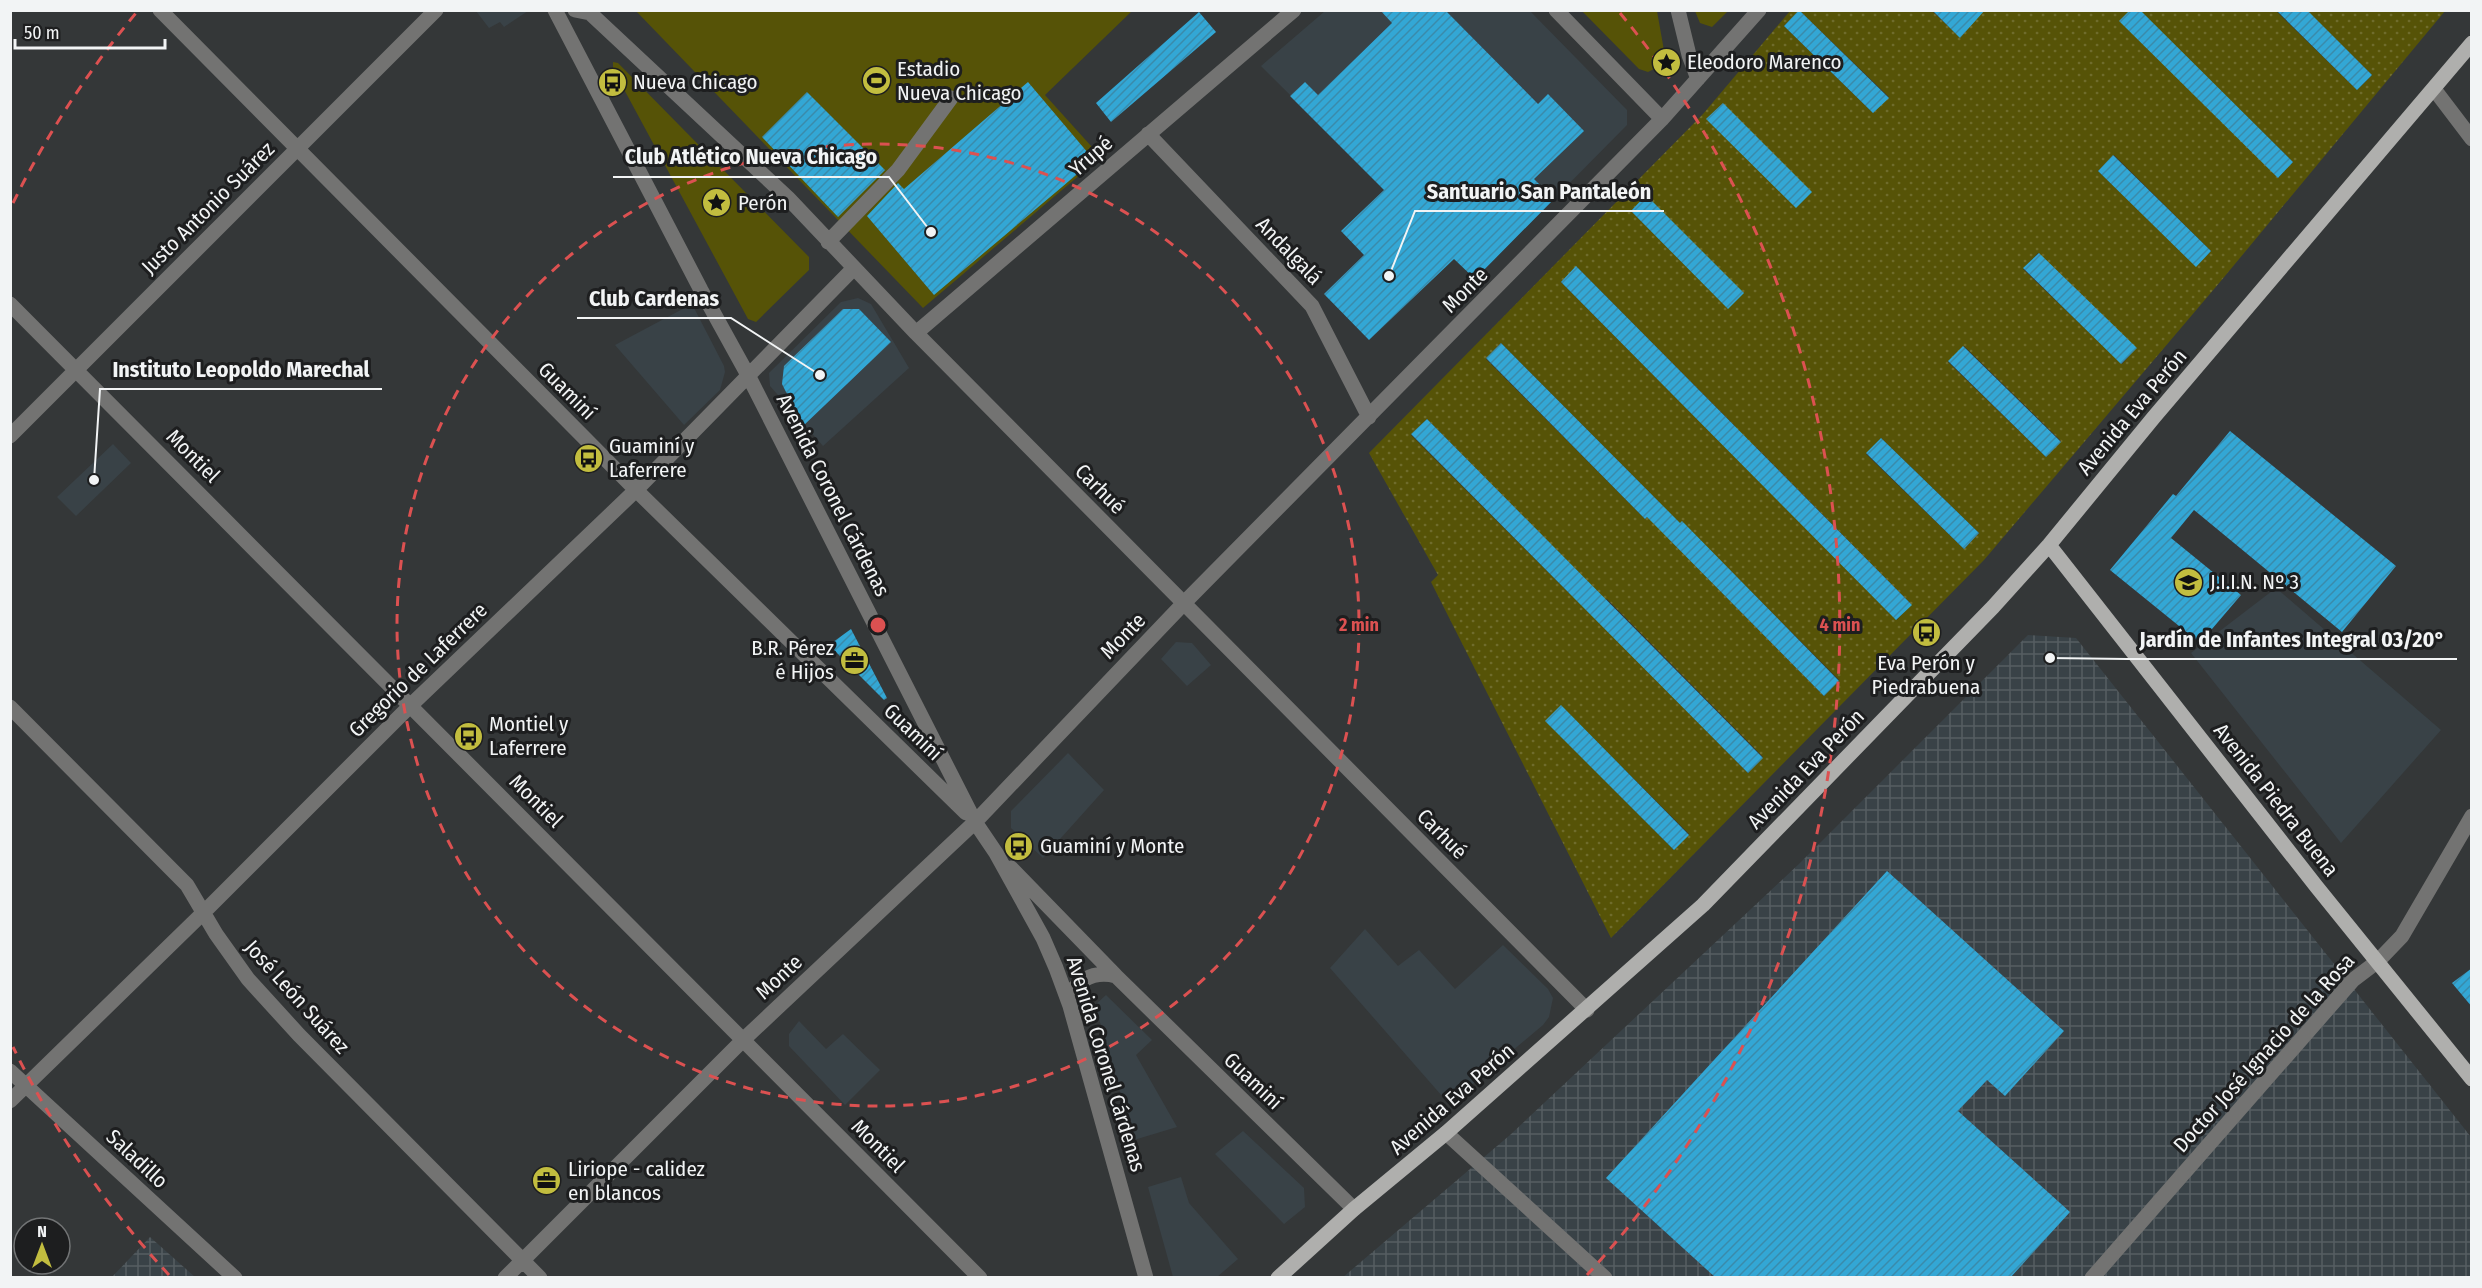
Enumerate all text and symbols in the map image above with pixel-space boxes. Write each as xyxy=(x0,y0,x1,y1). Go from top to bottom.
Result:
scale bar xyxy=(15,12,165,50)
text: 50 m xyxy=(24,22,60,44)
place icon: Eleodoro Marenco xyxy=(1650,46,1682,78)
place label: Eleodoro Marenco xyxy=(1687,49,1842,75)
place label: Estadio Nueva Chicago xyxy=(897,56,1022,106)
sports icon: Estadio Nueva Chicago xyxy=(860,65,892,97)
bus stop icon: Nueva Chicago xyxy=(596,66,628,98)
place label: Nueva Chicago xyxy=(633,69,758,95)
street label: Yrupé xyxy=(1064,130,1118,182)
street label: Justo Antonio Suárez xyxy=(136,136,280,280)
callout: Club Atlético Nueva Chicago xyxy=(613,137,889,177)
text: Club Atlético Nueva Chicago xyxy=(625,143,878,170)
callout: Santuario San Pantaleón xyxy=(1415,171,1664,211)
text: Santuario San Pantaleón xyxy=(1427,178,1651,205)
place icon: Perón xyxy=(701,187,733,219)
place label: Perón xyxy=(738,190,788,216)
street label: Andalgalá xyxy=(1250,212,1328,290)
street label: Monte xyxy=(1437,262,1493,318)
callout: Club Cardenas xyxy=(577,278,731,318)
text: Club Cardenas xyxy=(589,285,719,312)
street label: Avenida Eva Perón xyxy=(2072,344,2192,480)
callout: Instituto Leopoldo Marechal xyxy=(100,349,382,389)
text: Instituto Leopoldo Marechal xyxy=(112,356,371,383)
street label: Guaminí xyxy=(533,357,601,425)
street label: Avenida Coronel Cárdenas xyxy=(771,389,895,601)
street label: Montiel xyxy=(161,424,226,489)
place label: Guaminí y Laferrere xyxy=(609,433,695,483)
bus stop icon: Guaminí y Laferrere xyxy=(572,442,604,474)
street label: Carhué xyxy=(1069,458,1131,520)
school or university icon: J.I.I.N. Nº 3 xyxy=(2173,566,2205,598)
place label: J.I.I.N. Nº 3 xyxy=(2210,569,2299,595)
street label: Gregorio de Laferrere xyxy=(343,597,493,743)
street label: Monte xyxy=(1095,608,1151,664)
text: 2 min xyxy=(1338,614,1379,636)
text: 4 min xyxy=(1820,614,1860,636)
centre of rings xyxy=(868,615,888,635)
bus stop icon: Eva Perón y Piedrabuena xyxy=(1910,616,1942,648)
callout: Jardín de Infantes Integral 03/20° xyxy=(2127,619,2457,659)
text: Jardín de Infantes Integral 03/20° xyxy=(2138,626,2445,653)
place label: B.R. Pérez é Hijos xyxy=(751,635,834,685)
office icon: B.R. Pérez é Hijos xyxy=(839,644,871,676)
place label: Eva Perón y Piedrabuena xyxy=(1872,650,1980,700)
street label: Guaminí xyxy=(878,698,948,766)
street label: Avenida Eva Perón xyxy=(1742,704,1870,834)
place label: Montiel y Laferrere xyxy=(489,711,569,761)
street label: Avenida Piedra Buena xyxy=(2208,718,2344,882)
bus stop icon: Montiel y Laferrere xyxy=(452,720,484,752)
street label: Montiel xyxy=(504,769,569,834)
street label: Carhué xyxy=(1411,803,1473,865)
bus stop icon: Guaminí y Monte xyxy=(1003,830,1035,862)
place label: Guaminí y Monte xyxy=(1040,833,1184,859)
street label: José León Suárez xyxy=(239,935,355,1059)
street label: Doctor José Ignacio de la Rosa xyxy=(2168,948,2360,1158)
street label: Monte xyxy=(750,949,808,1005)
street label: Avenida Coronel Cárdenas xyxy=(1061,953,1151,1175)
street label: Avenida Eva Perón xyxy=(1384,1038,1520,1160)
street label: Guaminí xyxy=(1218,1047,1288,1115)
street label: Montiel xyxy=(846,1114,911,1179)
street label: Saladillo xyxy=(101,1124,173,1194)
place label: Liriope - calidez en blancos xyxy=(568,1156,705,1206)
office icon: Liriope - calidez en blancos xyxy=(531,1165,563,1197)
north arrow xyxy=(12,1216,72,1276)
text: N xyxy=(37,1222,47,1241)

